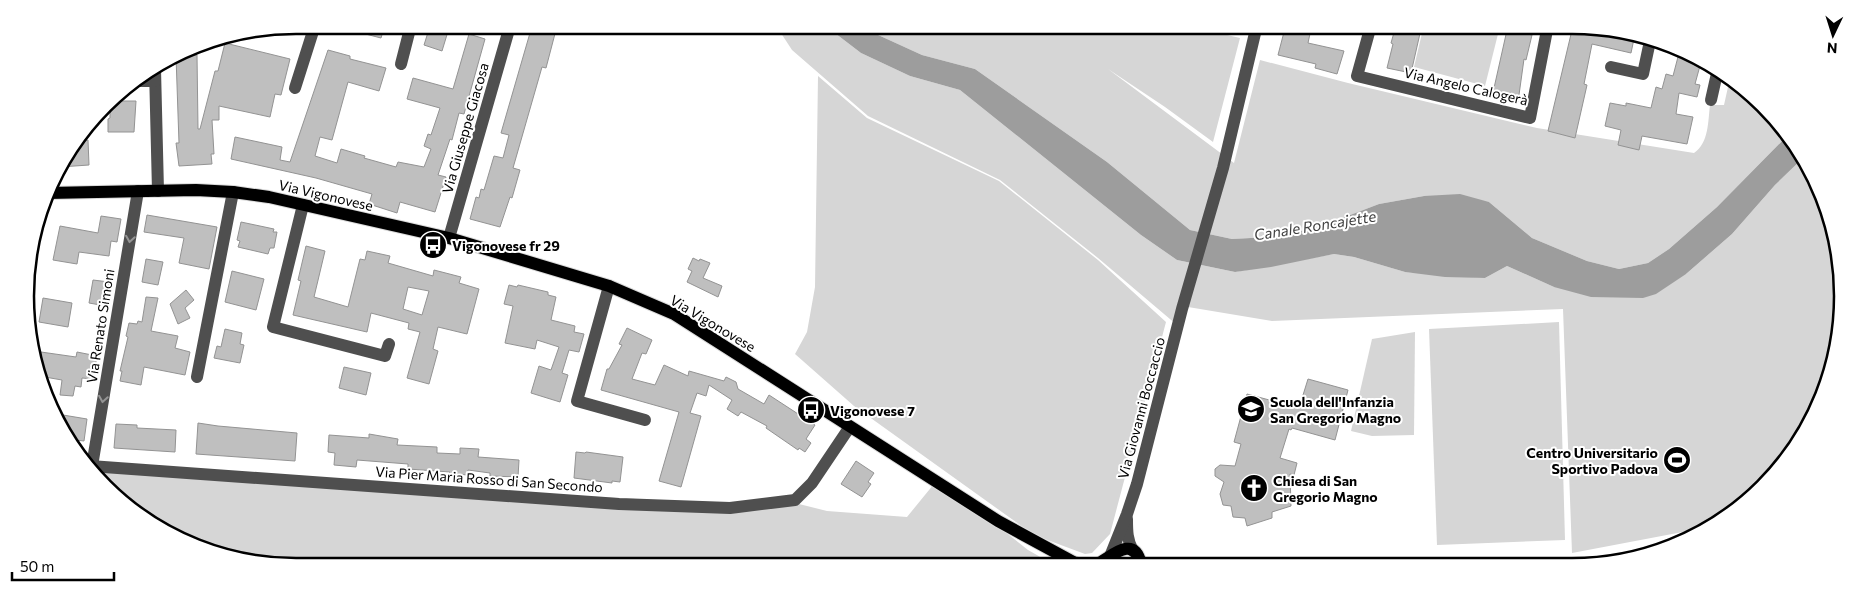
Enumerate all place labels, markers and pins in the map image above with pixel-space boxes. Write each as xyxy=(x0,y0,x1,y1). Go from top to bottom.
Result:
bus stop icon: Vigonovese fr 29 xyxy=(418,230,448,260)
place label: Vigonovese fr 29 xyxy=(452,237,560,254)
place label: Scuola dell'Infanzia San Gregorio Magno xyxy=(1270,393,1401,426)
school or university icon: Scuola dell'Infanzia San Gregorio Magno xyxy=(1236,394,1266,424)
bus stop icon: Vigonovese 7 xyxy=(796,395,826,425)
place label: Vigonovese 7 xyxy=(830,402,915,419)
place label: Centro Universitario Sportivo Padova xyxy=(1526,444,1658,477)
sports icon: Centro Universitario Sportivo Padova xyxy=(1662,445,1692,475)
place label: Chiesa di San Gregorio Magno xyxy=(1273,472,1378,505)
church icon: Chiesa di San Gregorio Magno xyxy=(1239,473,1269,503)

